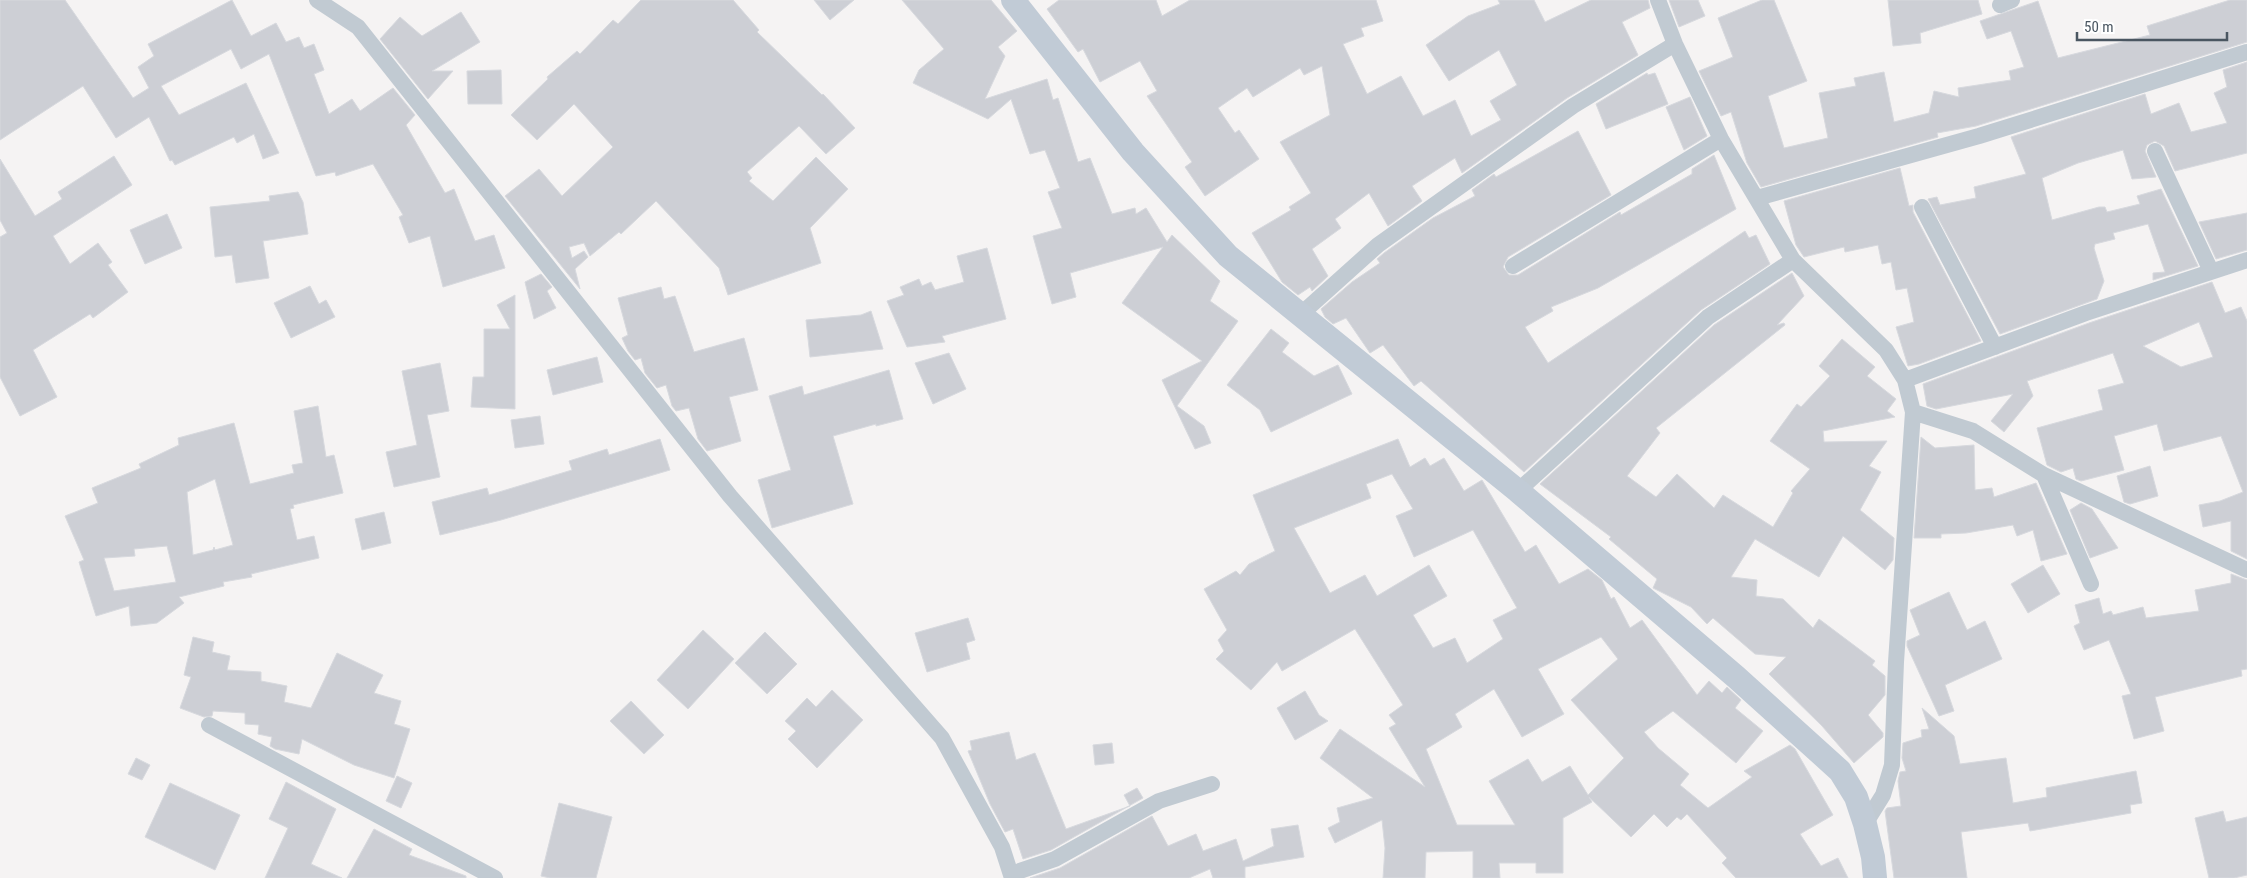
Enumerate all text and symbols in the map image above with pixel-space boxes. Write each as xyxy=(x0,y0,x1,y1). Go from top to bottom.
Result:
scale bar xyxy=(2077,10,2227,42)
text: 50 m xyxy=(2084,18,2114,36)

